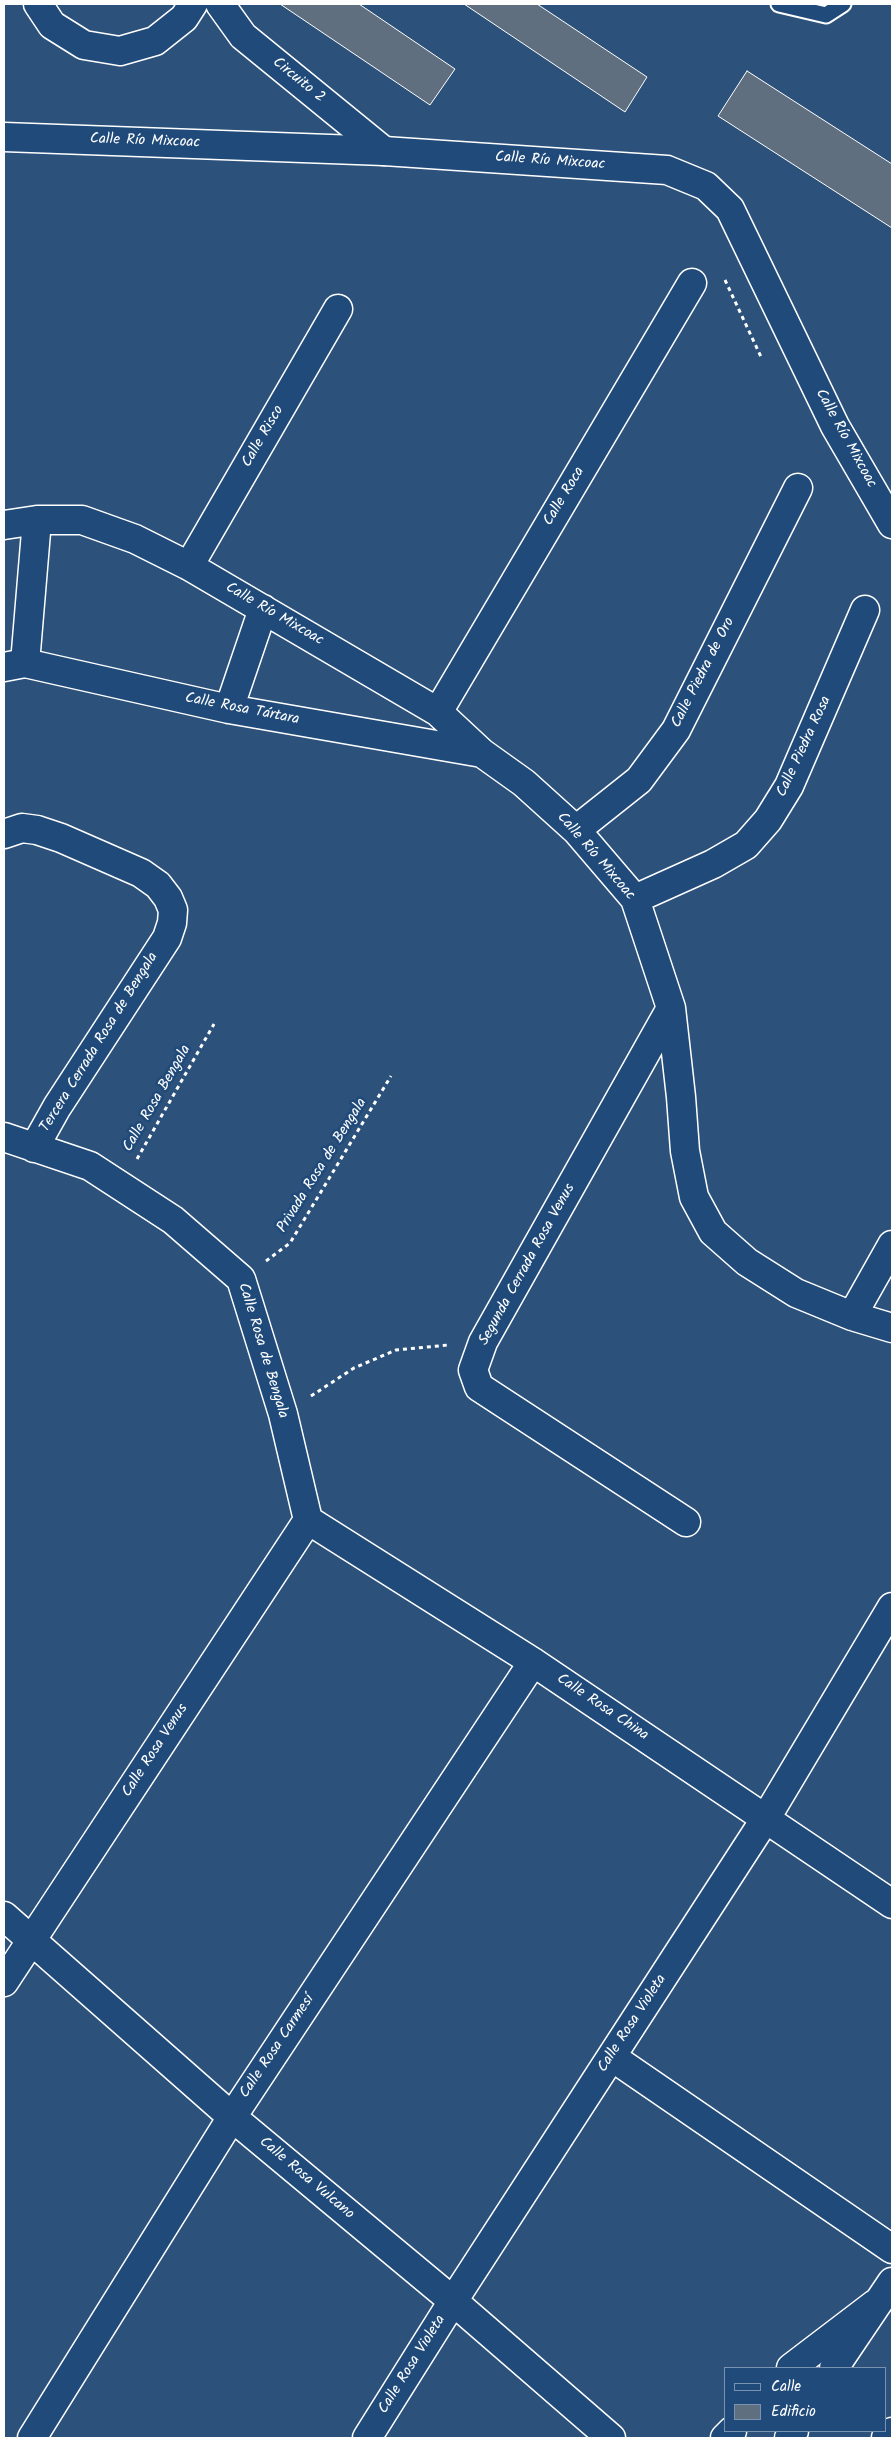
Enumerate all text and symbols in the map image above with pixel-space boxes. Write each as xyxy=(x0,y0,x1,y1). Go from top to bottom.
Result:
street label: Circuito 2 xyxy=(268,54,328,108)
street label: Calle Río Mixcoac xyxy=(90,131,200,153)
street label: Calle Río Mixcoac xyxy=(494,149,606,175)
street label: Calle Río Mixcoac xyxy=(810,386,880,492)
street label: Calle Risco xyxy=(239,403,289,471)
street label: Calle Roca xyxy=(540,464,590,530)
street label: Calle Río Mixcoac xyxy=(222,580,326,650)
street label: Calle Piedra de Oro xyxy=(668,615,740,731)
street label: Calle Rosa Tártara xyxy=(183,690,301,730)
street label: Calle Piedra Rosa xyxy=(774,694,836,800)
street label: Calle Río Mixcoac xyxy=(552,809,638,905)
street label: Tercera Cerrada Rosa de Bengala xyxy=(37,950,163,1136)
street label: Calle Rosa Bengala xyxy=(120,1042,196,1156)
street label: Privada Rosa de Bengala xyxy=(274,1096,372,1236)
street label: Segunda Cerrada Rosa Venus xyxy=(476,1181,580,1349)
street label: Calle Rosa de Bengala xyxy=(233,1281,291,1421)
street label: Calle Rosa China xyxy=(553,1671,651,1745)
street label: Calle Rosa Venus xyxy=(119,1701,193,1801)
street label: Calle Rosa Violeta xyxy=(595,1972,671,2076)
street label: Calle Rosa Carmesí xyxy=(237,1992,319,2102)
street label: Calle Rosa Vulcano xyxy=(255,2134,357,2224)
street label: Calle Rosa Violeta xyxy=(375,2312,451,2418)
legend xyxy=(724,2367,886,2432)
text: Calle xyxy=(771,2375,801,2399)
text: Edificio xyxy=(771,2400,816,2424)

